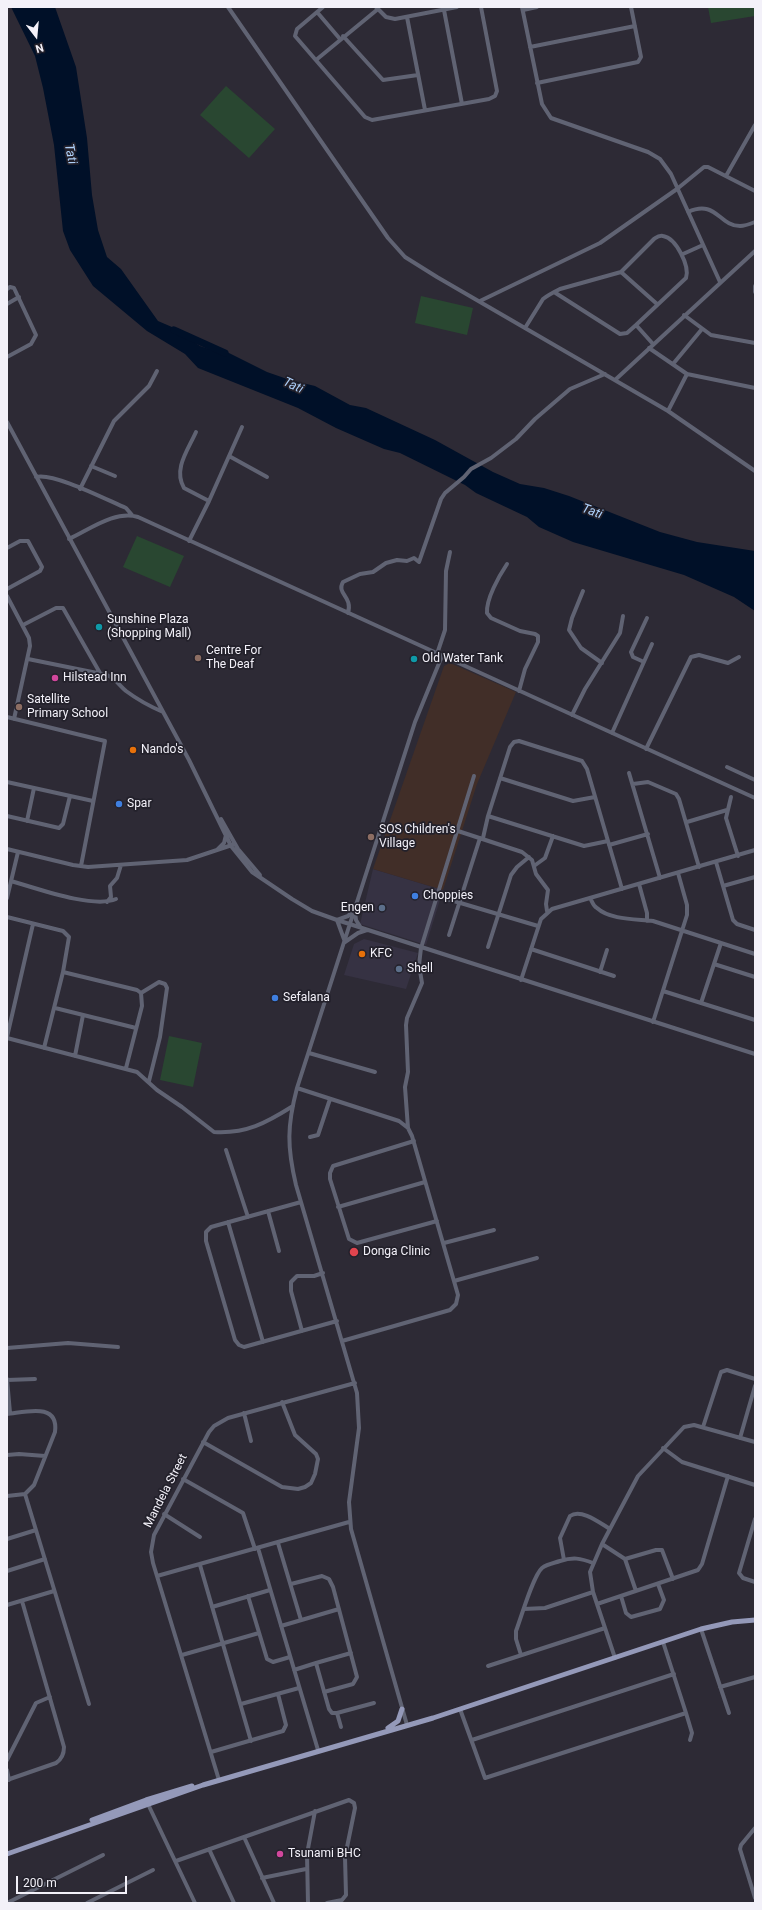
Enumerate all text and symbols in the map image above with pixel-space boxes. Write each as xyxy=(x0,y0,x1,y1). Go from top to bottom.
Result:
north arrow xyxy=(16,16,56,56)
text: N xyxy=(34,41,45,55)
water label: Tati xyxy=(60,142,80,166)
water label: Tati xyxy=(280,375,306,397)
water label: Tati xyxy=(580,501,604,523)
place label: Sunshine Plaza (Shopping Mall) xyxy=(107,613,191,641)
marker: Sunshine Plaza (Shopping Mall) xyxy=(94,622,104,632)
place label: Centre For The Deaf xyxy=(206,644,261,672)
place label: Old Water Tank xyxy=(422,652,503,666)
marker: Centre For The Deaf xyxy=(193,653,203,663)
marker: Old Water Tank xyxy=(409,654,419,664)
place label: Hilstead Inn xyxy=(63,671,127,685)
marker: Hilstead Inn xyxy=(50,673,60,683)
place label: Satellite Primary School xyxy=(27,693,108,721)
marker: Satellite Primary School xyxy=(14,702,24,712)
place label: Nando's xyxy=(141,743,183,757)
marker: Nando's xyxy=(128,745,138,755)
place label: Spar xyxy=(127,797,151,811)
marker: Spar xyxy=(114,799,124,809)
place label: SOS Children's Village xyxy=(379,823,456,851)
marker: SOS Children's Village xyxy=(366,832,376,842)
place label: Choppies xyxy=(423,889,473,903)
marker: Choppies xyxy=(410,891,420,901)
place label: Engen xyxy=(341,901,374,915)
marker: Engen xyxy=(377,903,387,913)
place label: KFC xyxy=(370,947,392,961)
marker: KFC xyxy=(357,949,367,959)
place label: Shell xyxy=(407,962,433,976)
marker: Shell xyxy=(394,964,404,974)
place label: Sefalana xyxy=(283,991,330,1005)
marker: Sefalana xyxy=(270,993,280,1003)
place label: Donga Clinic xyxy=(363,1245,430,1259)
marker: Donga Clinic xyxy=(348,1246,360,1258)
street label: Mandela Street xyxy=(141,1452,191,1530)
place label: Tsunami BHC xyxy=(288,1847,361,1861)
marker: Tsunami BHC xyxy=(275,1849,285,1859)
scale bar xyxy=(18,1868,129,1894)
text: 200 m xyxy=(23,1876,57,1890)

